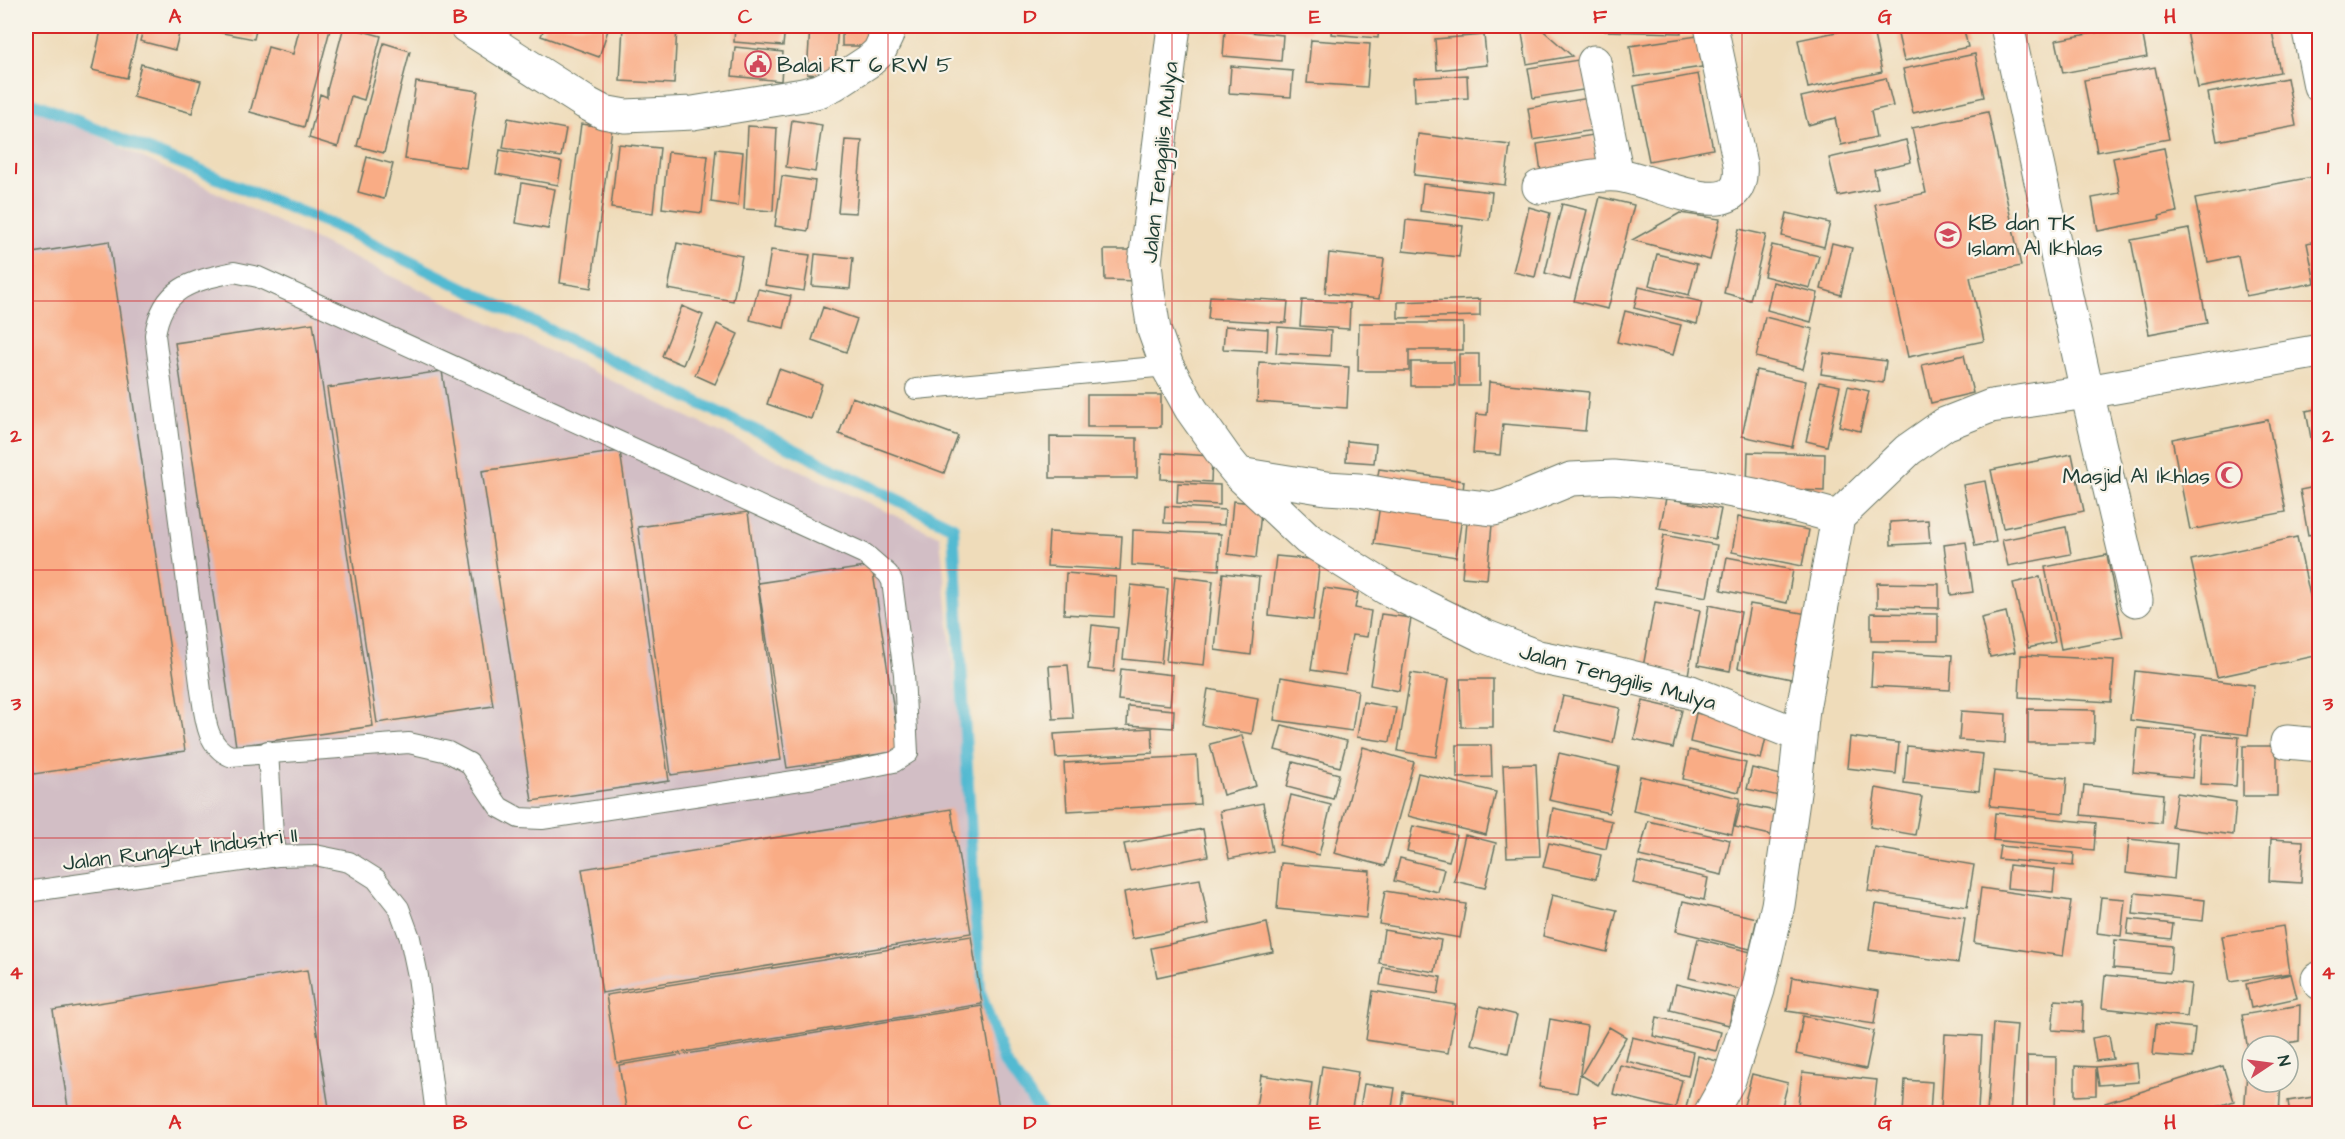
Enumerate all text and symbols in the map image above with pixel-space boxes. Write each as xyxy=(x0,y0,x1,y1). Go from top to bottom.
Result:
text: A xyxy=(169,3,182,31)
text: B xyxy=(453,3,468,31)
text: C xyxy=(738,3,753,31)
text: D xyxy=(1024,3,1037,31)
text: E xyxy=(1309,3,1321,31)
text: F xyxy=(1593,3,1608,31)
text: G xyxy=(1878,3,1892,31)
text: H xyxy=(2164,3,2176,31)
public building icon: Balai RT 6 RW 5 xyxy=(743,49,773,79)
place label: Balai RT 6 RW 5 xyxy=(777,50,953,81)
street label: Jalan Tenggilis Mulya xyxy=(1134,60,1187,265)
text: 1 xyxy=(15,154,18,182)
text: 1 xyxy=(2327,154,2330,182)
place label: KB dan TK Islam Al Ikhlas xyxy=(1968,208,2103,264)
school or university icon: KB dan TK Islam Al Ikhlas xyxy=(1933,220,1963,250)
text: 2 xyxy=(9,422,22,450)
text: 2 xyxy=(2321,422,2334,450)
mosque icon: Masjid Al Ikhlas xyxy=(2214,460,2244,490)
place label: Masjid Al Ikhlas xyxy=(2062,461,2210,492)
street label: Jalan Tenggilis Mulya xyxy=(1515,636,1720,720)
text: 3 xyxy=(10,690,22,718)
text: 3 xyxy=(2322,690,2334,718)
street label: Jalan Rungkut Industri II xyxy=(61,820,300,880)
text: 4 xyxy=(9,959,23,987)
text: 4 xyxy=(2321,959,2335,987)
north arrow xyxy=(2240,1034,2300,1094)
text: N xyxy=(2272,1053,2295,1068)
text: A xyxy=(169,1109,182,1137)
text: B xyxy=(453,1109,468,1137)
text: C xyxy=(738,1109,753,1137)
text: D xyxy=(1024,1109,1037,1137)
text: E xyxy=(1309,1109,1321,1137)
text: F xyxy=(1593,1109,1608,1137)
text: G xyxy=(1878,1109,1892,1137)
text: H xyxy=(2164,1109,2176,1137)

